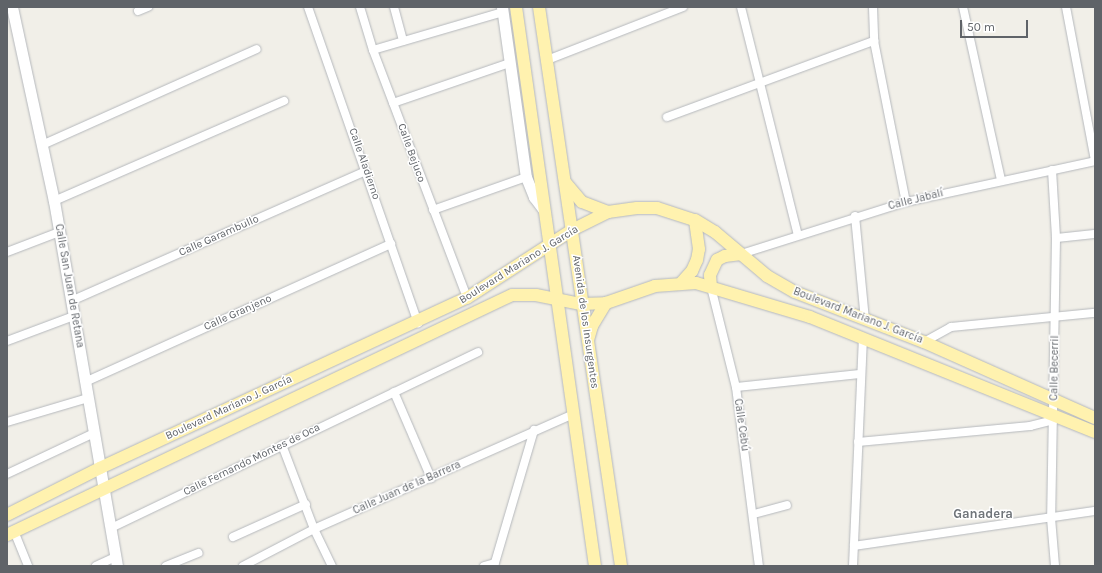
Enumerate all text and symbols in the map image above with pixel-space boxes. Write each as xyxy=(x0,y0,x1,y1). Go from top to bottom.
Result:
scale bar xyxy=(962,12,1030,38)
text: 50 m xyxy=(967,20,995,34)
street label: Calle Bejuco xyxy=(394,122,428,184)
street label: Calle Aladierno xyxy=(346,127,382,201)
street label: Calle Jabalí xyxy=(887,187,945,213)
street label: Calle Garambullo xyxy=(177,212,261,260)
street label: Calle San Juan de Retana xyxy=(52,223,86,349)
street label: Boulevard Mariano J. García xyxy=(457,223,581,307)
street label: Avenida de los Insurgentes xyxy=(569,254,601,390)
street label: Boulevard Mariano J. García xyxy=(791,285,925,347)
street label: Calle Granjeno xyxy=(202,292,274,334)
street label: Calle Becerril xyxy=(1048,335,1062,401)
street label: Boulevard Mariano J. García xyxy=(164,373,294,443)
street label: Calle Cebú xyxy=(731,398,751,452)
street label: Calle Fernando Montes de Oca xyxy=(181,421,323,499)
street label: Calle Juan de la Barrera xyxy=(351,458,463,518)
district label: Ganadera xyxy=(953,506,1013,522)

